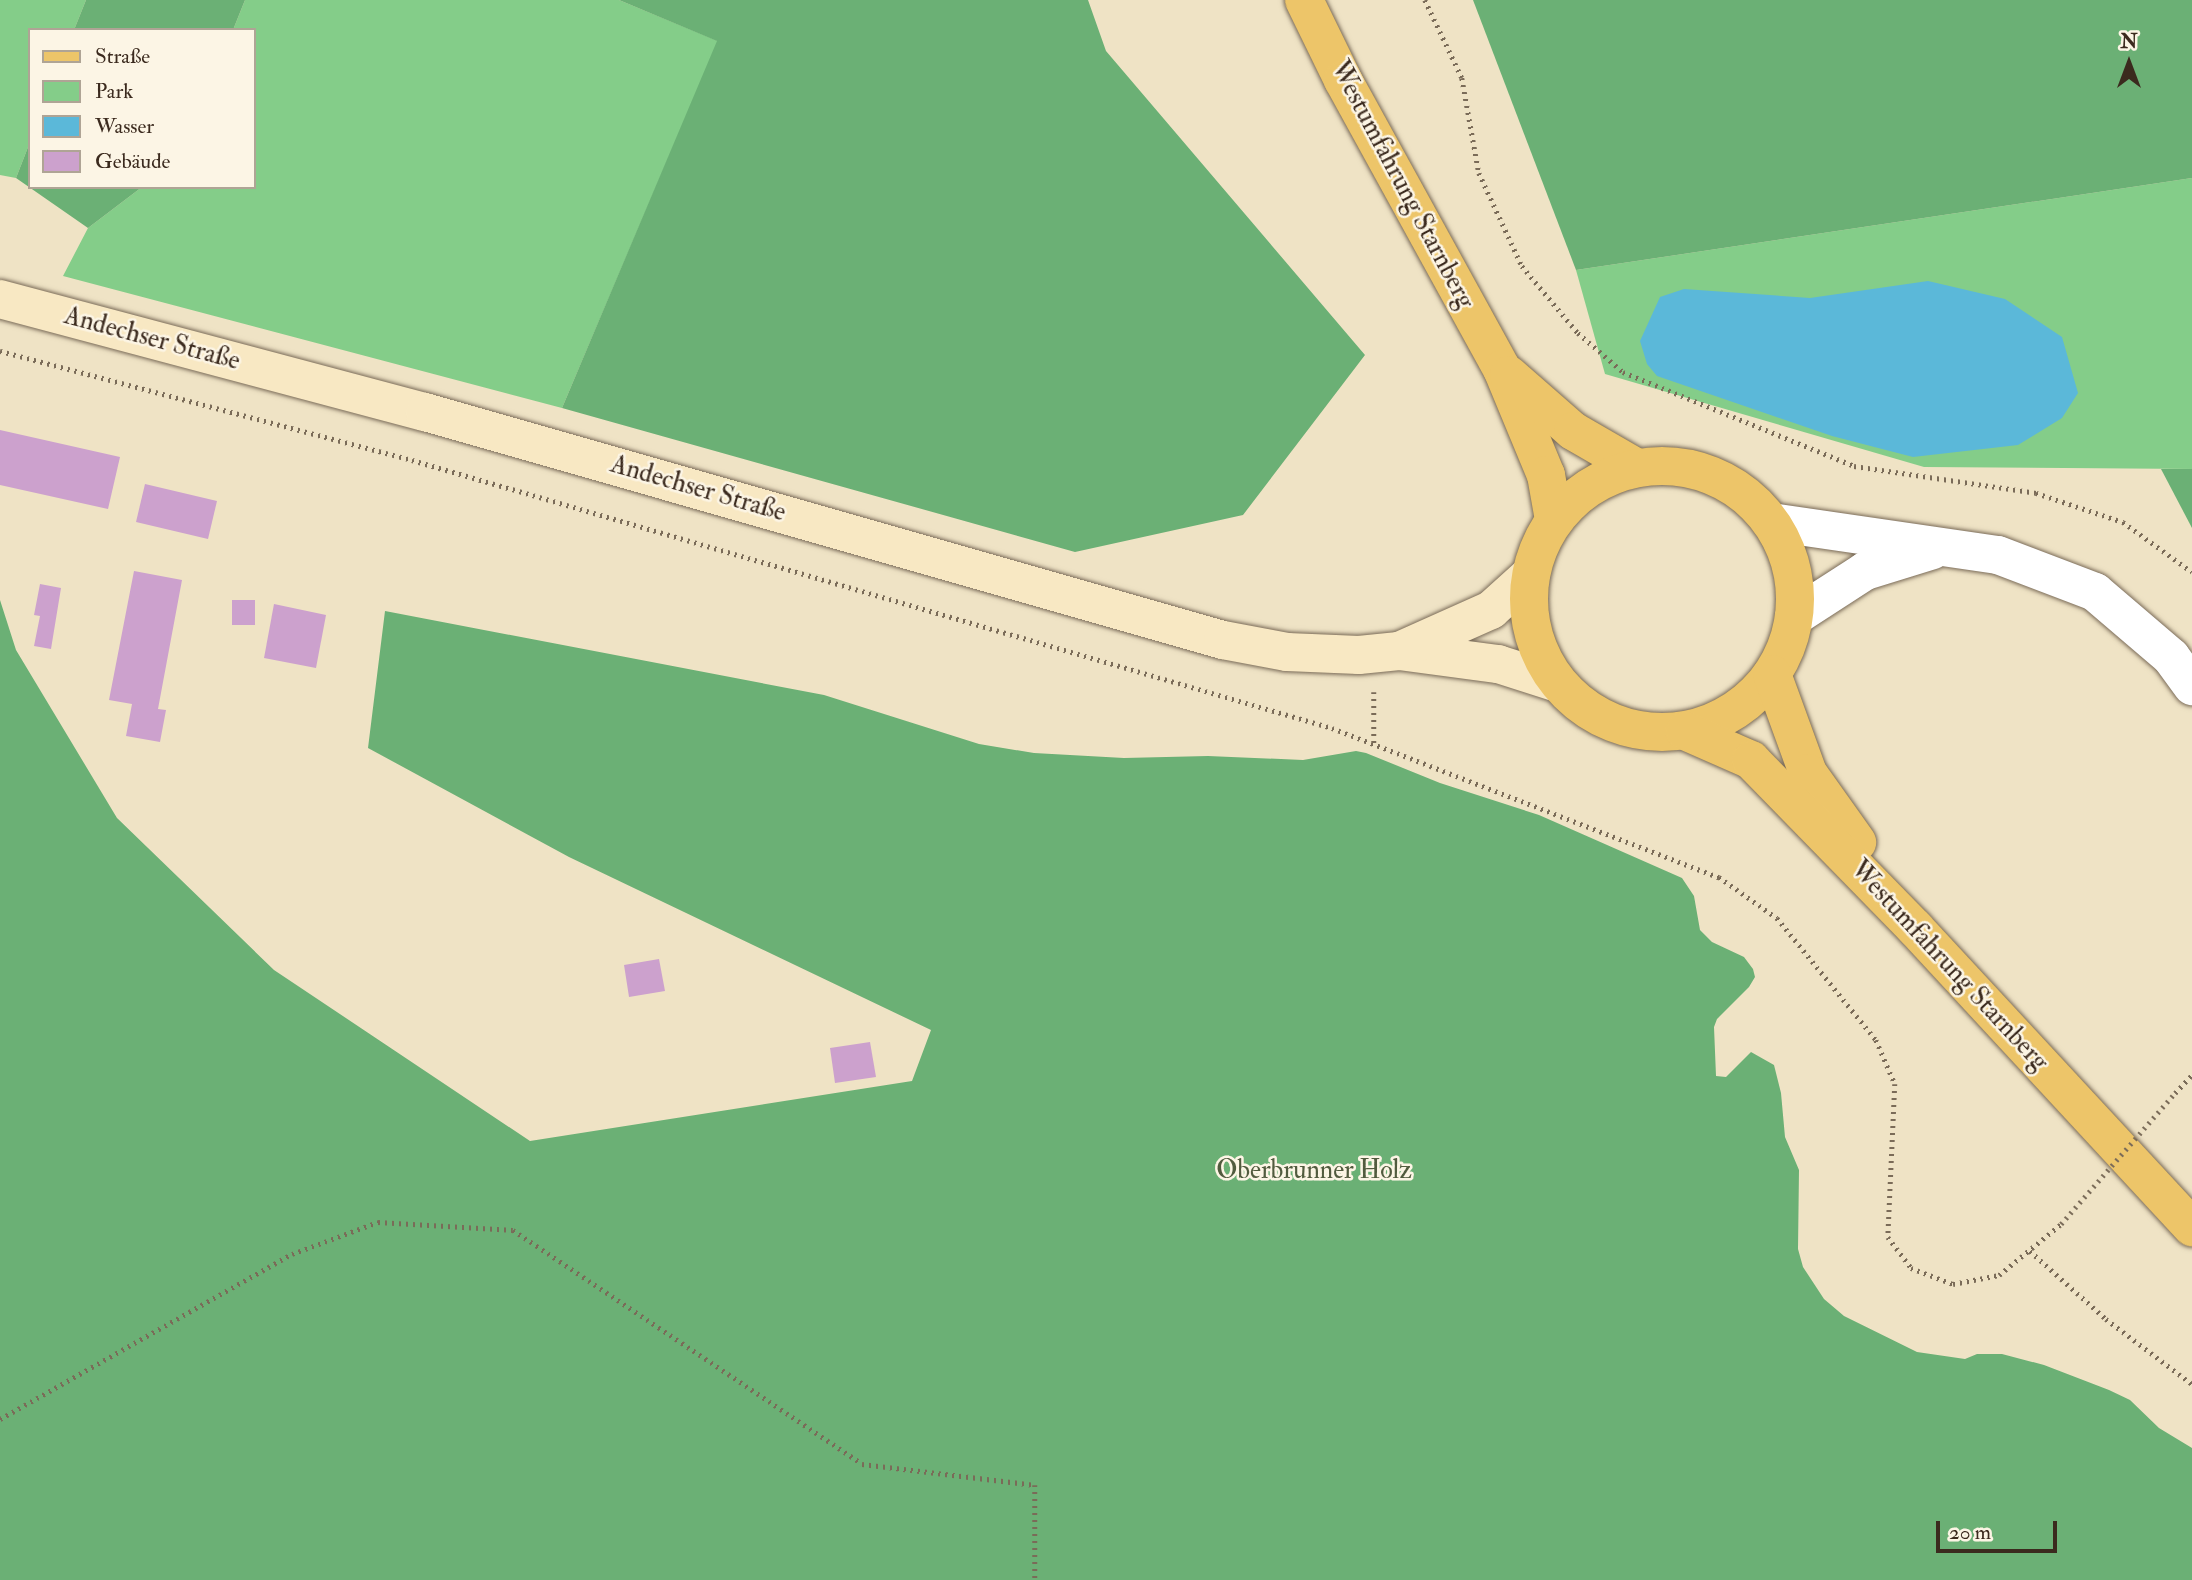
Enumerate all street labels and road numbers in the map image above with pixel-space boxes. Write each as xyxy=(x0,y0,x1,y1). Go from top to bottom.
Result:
street label: Westumfahrung Starnberg xyxy=(1323,56,1481,314)
street label: Andechser Straße xyxy=(61,301,243,377)
street label: Andechser Straße xyxy=(607,449,789,529)
street label: Westumfahrung Starnberg xyxy=(1843,854,2055,1078)

